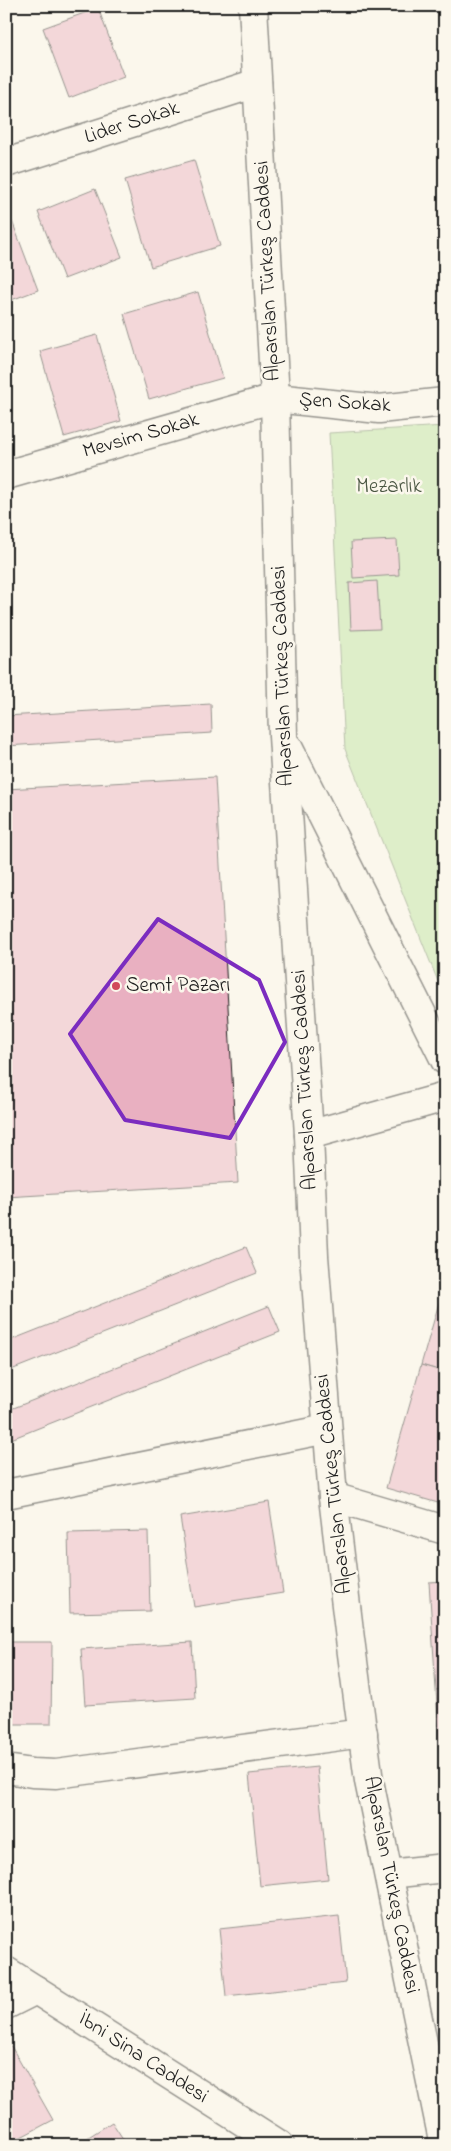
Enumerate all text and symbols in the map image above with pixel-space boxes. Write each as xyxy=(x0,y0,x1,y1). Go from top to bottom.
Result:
street label: Lider Sokak xyxy=(81,93,184,152)
street label: Alparslan Türkeş Caddesi xyxy=(247,160,289,382)
street label: Şen Sokak xyxy=(298,385,393,421)
street label: Mevsim Sokak xyxy=(79,405,203,467)
park label: Mezarlık xyxy=(356,472,422,502)
street label: Alparslan Türkeş Caddesi xyxy=(264,565,302,787)
street label: Alparslan Türkeş Caddesi xyxy=(284,969,326,1191)
place label: Semt Pazarı xyxy=(126,971,230,1001)
marker: Semt Pazarı xyxy=(110,980,122,992)
street label: Alparslan Türkeş Caddesi xyxy=(308,1373,360,1595)
street label: Alparslan Türkeş Caddesi xyxy=(355,1774,427,1996)
street label: İbni Sina Caddesi xyxy=(72,2005,214,2111)

